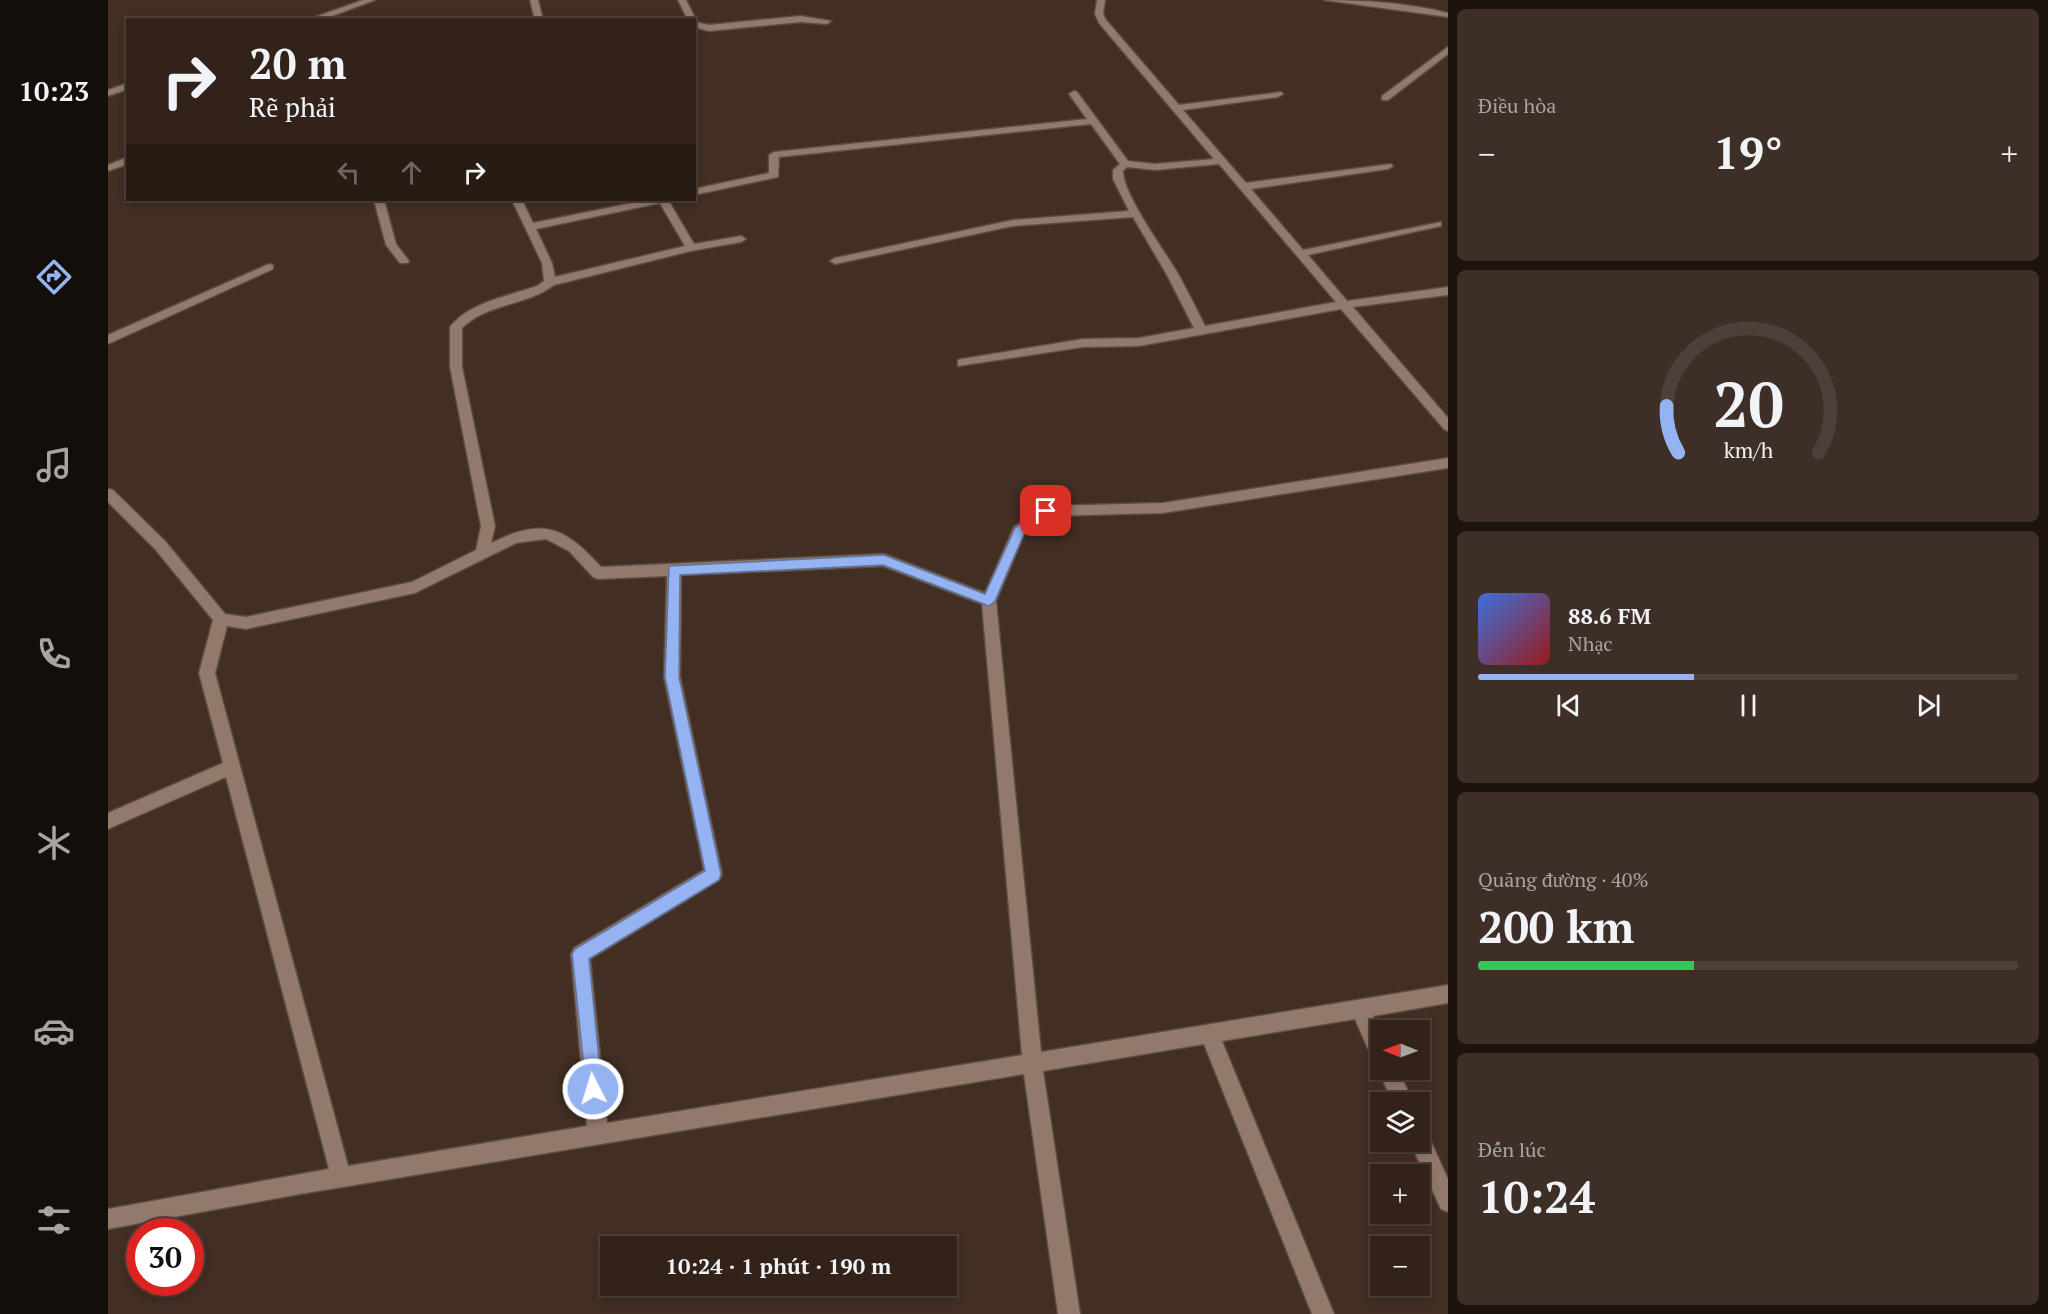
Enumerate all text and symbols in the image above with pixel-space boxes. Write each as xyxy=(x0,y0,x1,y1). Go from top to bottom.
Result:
text: 20 m xyxy=(249,35,347,91)
icon: right xyxy=(150,42,228,120)
text: 10:23 xyxy=(19,73,89,109)
text: Rẽ phải xyxy=(249,89,336,125)
text: Điều hòa xyxy=(1478,92,1556,119)
text: 19° xyxy=(1713,122,1783,182)
text: − xyxy=(1478,132,1496,175)
text: + xyxy=(2000,132,2018,175)
icon: left xyxy=(332,156,365,189)
icon: ahead xyxy=(395,156,428,189)
icon: right xyxy=(458,156,491,189)
icon: directions xyxy=(33,256,75,298)
text: 20 xyxy=(1713,362,1783,445)
text: km/h xyxy=(1723,436,1773,464)
icon: music xyxy=(33,444,75,486)
pin xyxy=(1020,485,1071,536)
icon: arrive xyxy=(1029,494,1062,527)
text: 88.6 FM xyxy=(1568,601,1651,630)
text: Nhạc xyxy=(1568,630,1613,657)
icon: phone xyxy=(33,633,75,675)
icon: previous xyxy=(1552,689,1585,722)
icon: pause xyxy=(1732,689,1765,722)
icon: next xyxy=(1912,689,1945,722)
icon: climate xyxy=(33,822,75,864)
text: Quãng đường · 40% xyxy=(1478,866,1649,893)
text: 200 km xyxy=(1478,896,1634,956)
icon: car xyxy=(33,1010,75,1052)
north arrow xyxy=(1370,1020,1430,1080)
map controls xyxy=(1370,1020,1430,1296)
position arrow xyxy=(561,1057,625,1121)
button: layers xyxy=(1370,1092,1430,1152)
text: Đến lúc xyxy=(1478,1136,1546,1163)
button: + xyxy=(1370,1164,1430,1224)
text: 10:24 xyxy=(1478,1166,1595,1226)
icon: filters xyxy=(33,1199,75,1241)
speed limit sign: 30 xyxy=(126,1218,204,1296)
button: − xyxy=(1370,1236,1430,1296)
text: 10:24 · 1 phút · 190 m xyxy=(666,1251,891,1280)

